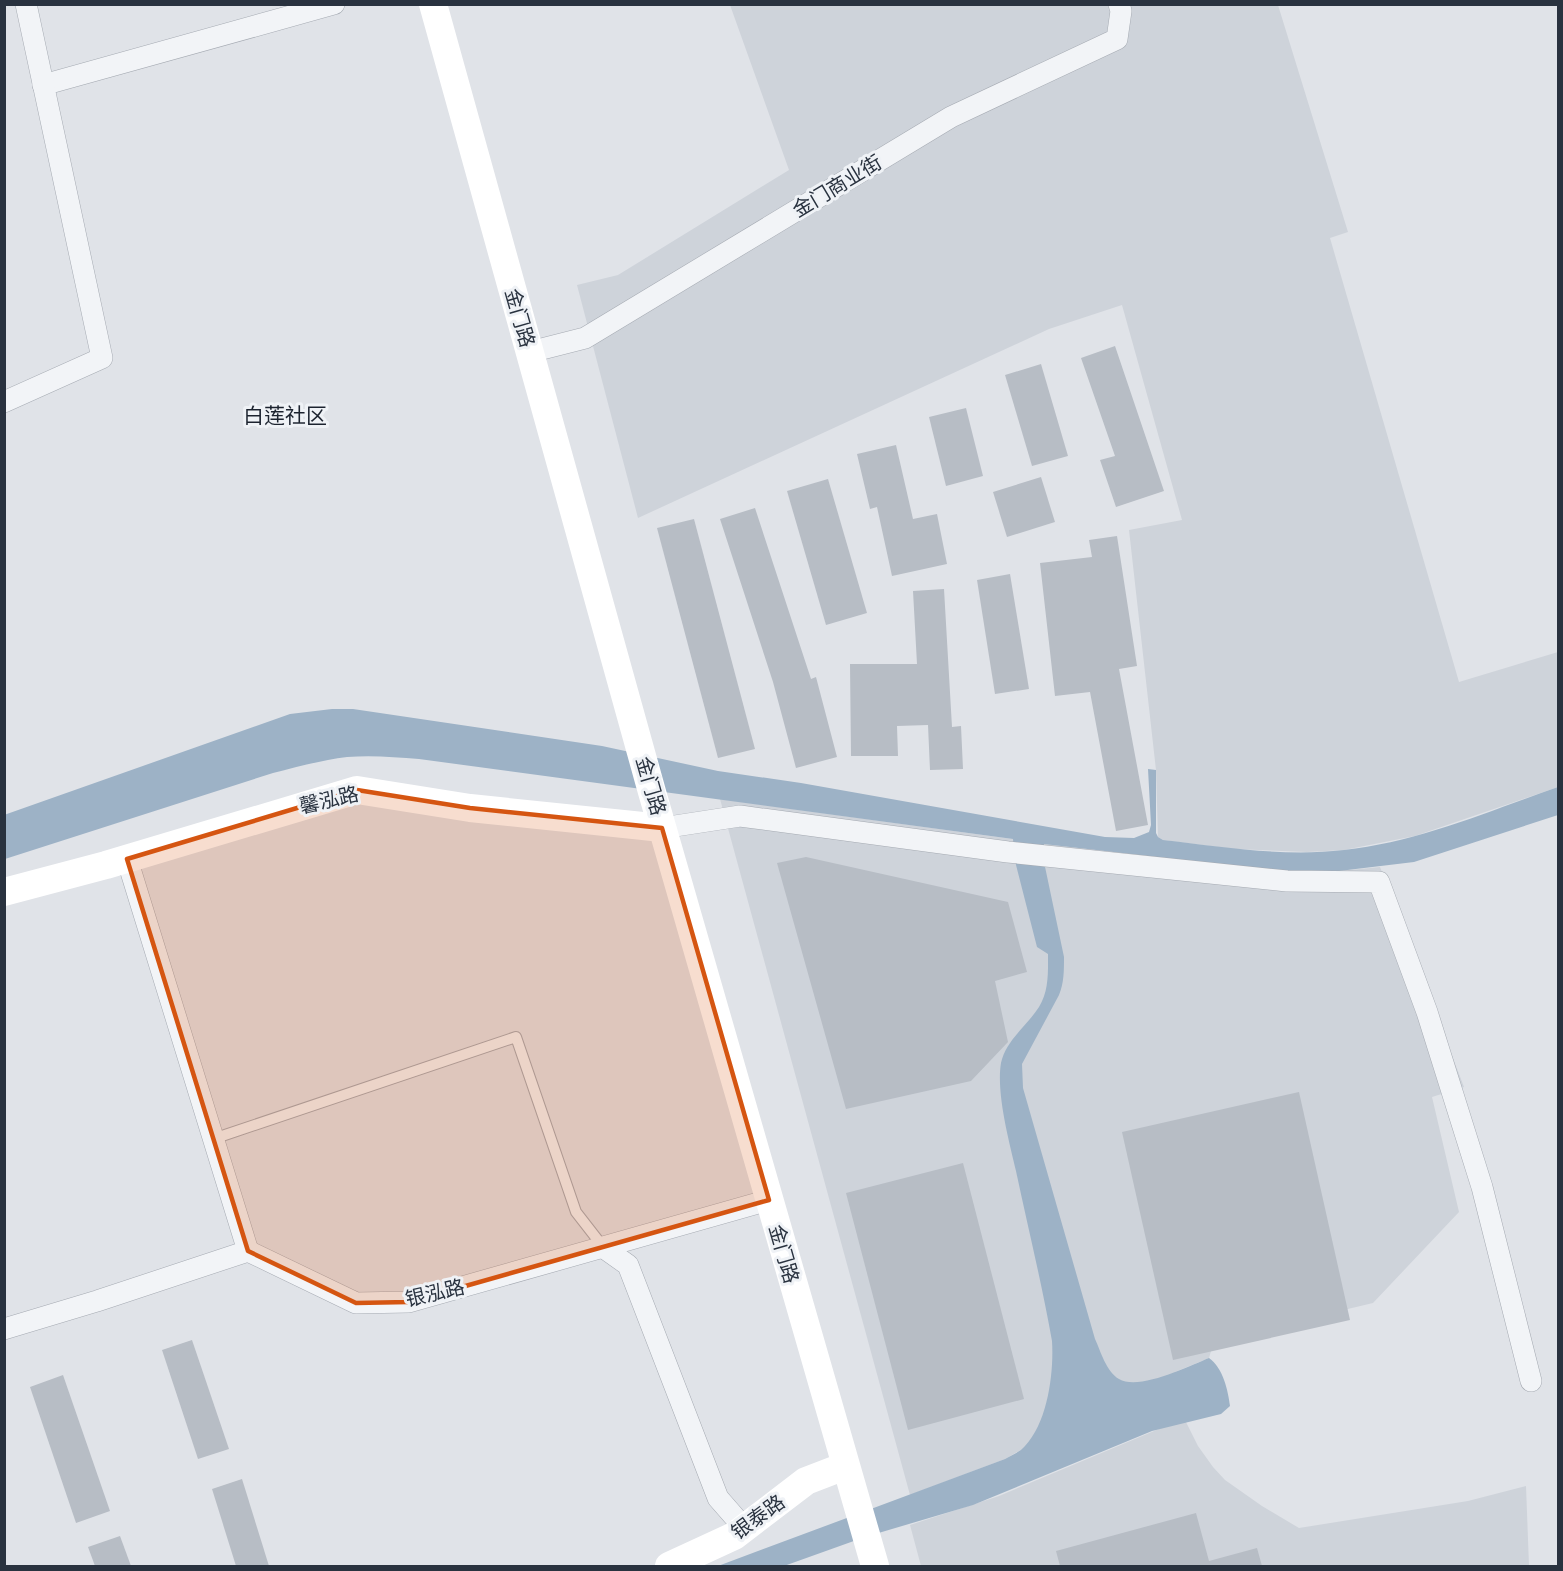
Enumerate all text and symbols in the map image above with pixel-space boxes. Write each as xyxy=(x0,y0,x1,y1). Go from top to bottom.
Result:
street label: 金门商业街 xyxy=(787,149,887,223)
street label: 金门路 xyxy=(499,286,541,350)
district label: 白莲社区 xyxy=(243,402,327,430)
street label: 金门路 xyxy=(630,754,672,818)
street label: 馨泓路 xyxy=(297,781,361,819)
street label: 金门路 xyxy=(763,1222,805,1286)
street label: 银泓路 xyxy=(403,1274,467,1312)
street label: 银泰路 xyxy=(726,1489,790,1545)

